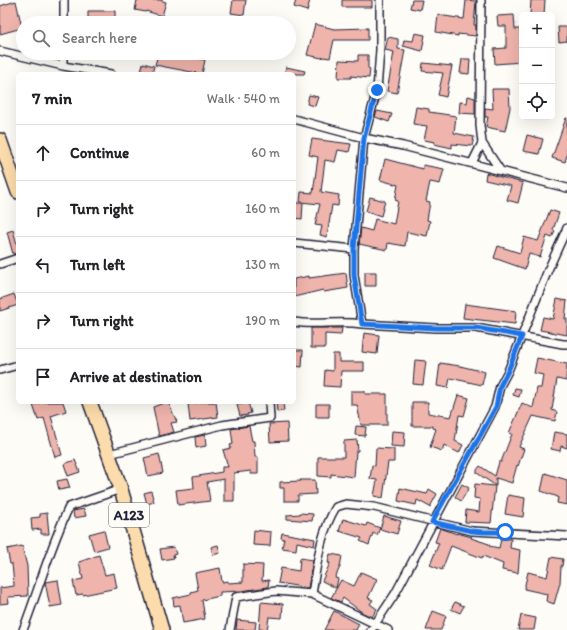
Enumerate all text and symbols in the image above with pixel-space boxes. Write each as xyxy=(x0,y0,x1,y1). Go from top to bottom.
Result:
map controls xyxy=(519,12,555,120)
button: + xyxy=(519,12,555,48)
search box xyxy=(16,16,296,60)
icon: search xyxy=(30,27,52,49)
text: Search here xyxy=(62,29,137,47)
button: − xyxy=(519,48,555,84)
route end xyxy=(368,81,386,99)
button: locate xyxy=(519,84,555,120)
text: 7 min xyxy=(32,88,72,108)
text: Walk · 540 m xyxy=(207,91,280,106)
icon: ahead xyxy=(32,142,54,164)
text: Continue xyxy=(70,144,129,162)
text: 60 m xyxy=(251,145,280,160)
icon: right xyxy=(32,198,54,220)
text: Turn right xyxy=(70,200,134,218)
text: 160 m xyxy=(245,201,280,216)
icon: left xyxy=(32,254,54,276)
text: Turn left xyxy=(70,256,125,274)
text: 130 m xyxy=(245,257,280,272)
icon: right xyxy=(32,310,54,332)
text: Turn right xyxy=(70,312,134,330)
text: 190 m xyxy=(245,313,280,328)
icon: arrive xyxy=(32,366,54,388)
text: Arrive at destination xyxy=(70,368,202,386)
road number: A123 xyxy=(109,503,149,527)
route start xyxy=(496,523,514,541)

